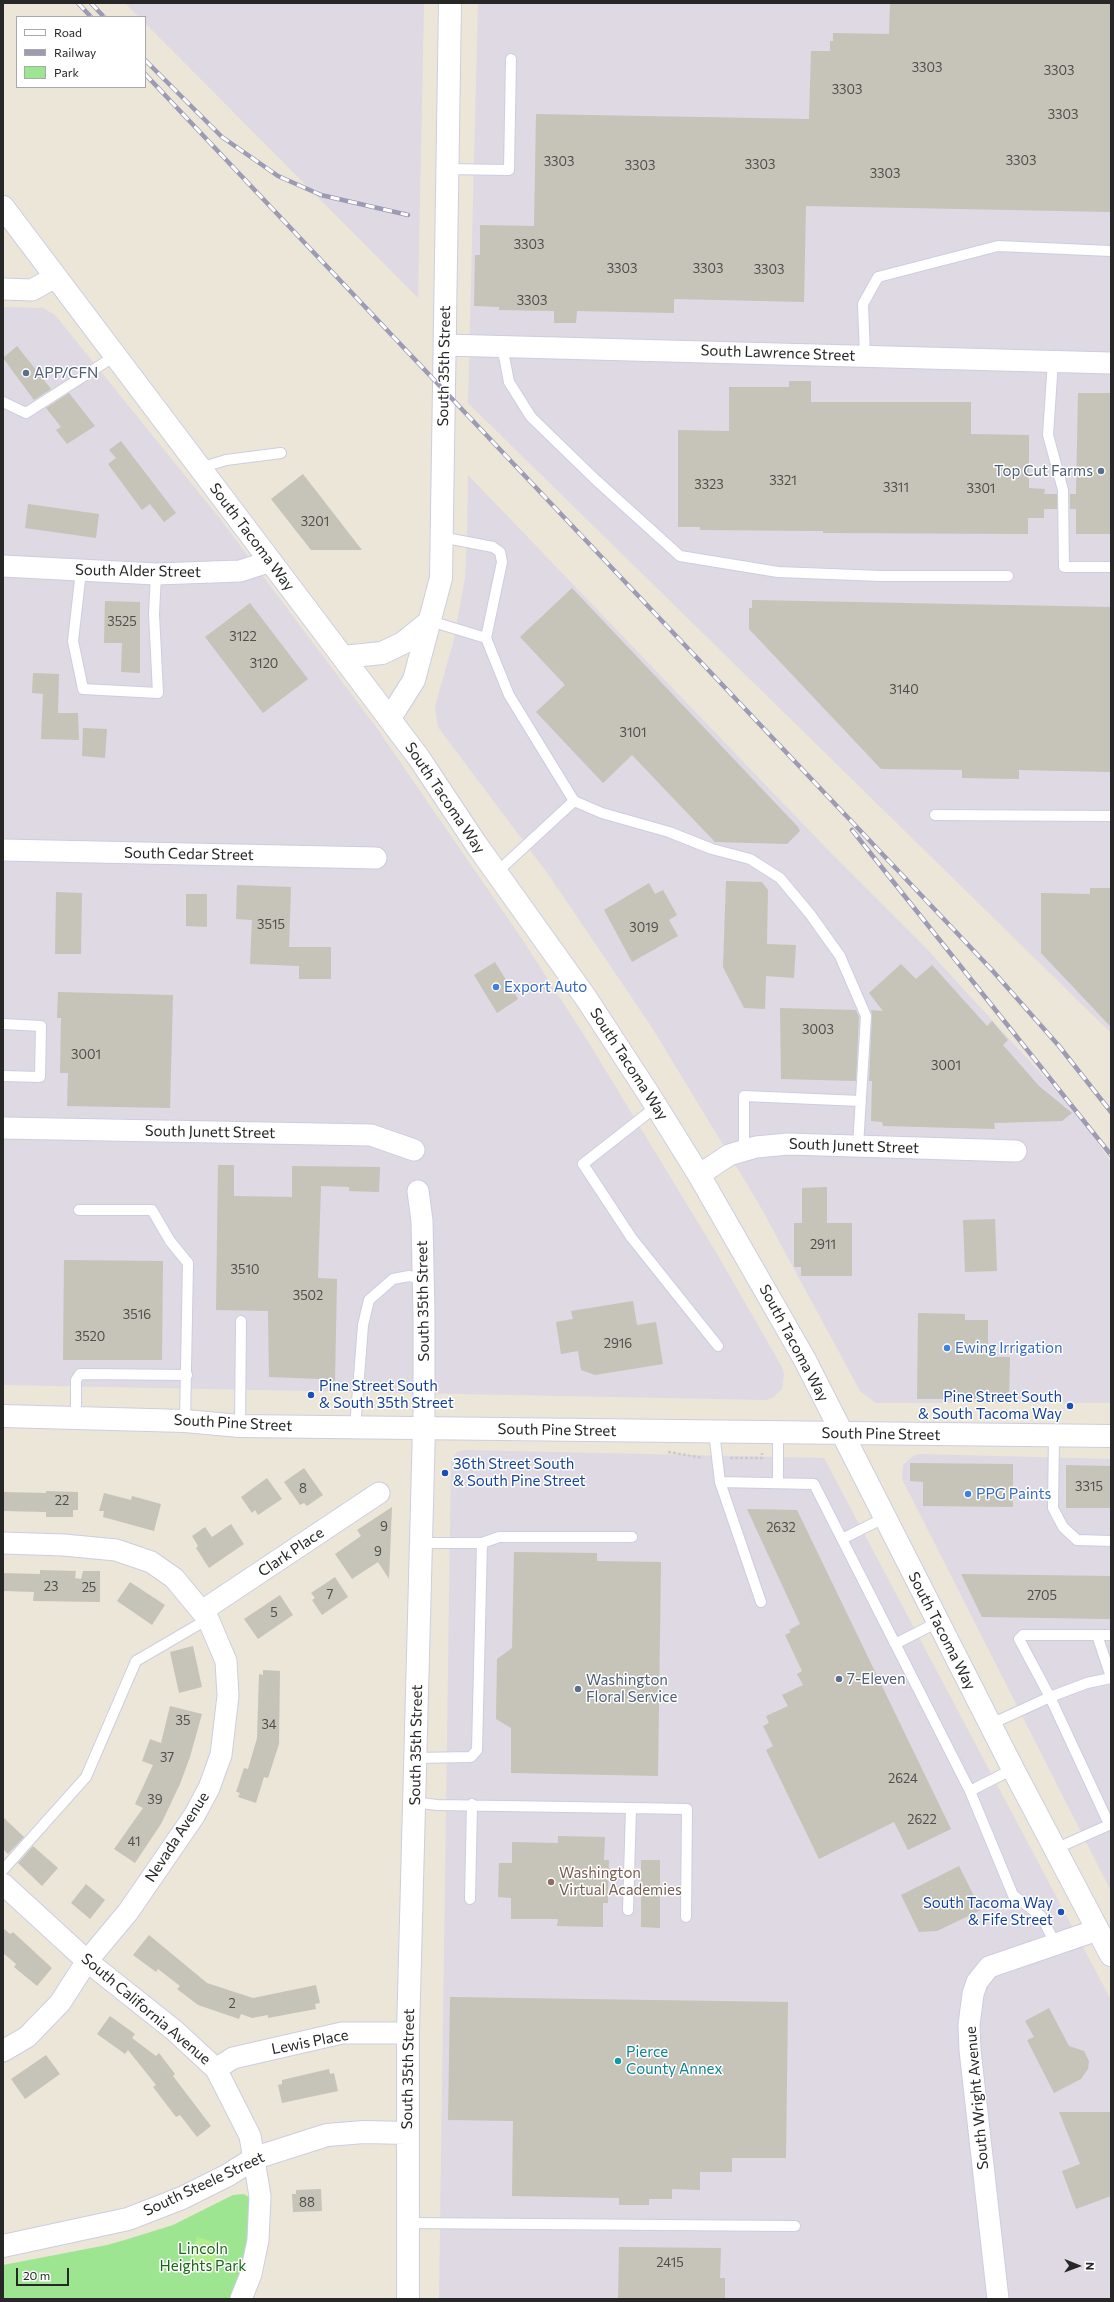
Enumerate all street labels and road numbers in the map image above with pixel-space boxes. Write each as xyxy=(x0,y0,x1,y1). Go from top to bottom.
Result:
street label: South 35th Street xyxy=(434,305,454,427)
street label: South Lawrence Street xyxy=(700,341,856,365)
street label: South Tacoma Way xyxy=(206,480,298,594)
street label: South Alder Street xyxy=(75,561,201,581)
street label: South Tacoma Way xyxy=(401,739,489,857)
street label: South Cedar Street xyxy=(124,844,254,864)
street label: South Tacoma Way xyxy=(586,1005,672,1123)
street label: South Junett Street xyxy=(145,1122,275,1142)
street label: South Junett Street xyxy=(788,1135,920,1157)
street label: South 35th Street xyxy=(413,1240,433,1362)
street label: South Tacoma Way xyxy=(756,1281,832,1405)
street label: South Pine Street xyxy=(173,1411,293,1435)
street label: South Pine Street xyxy=(497,1420,617,1440)
street label: South Pine Street xyxy=(821,1424,941,1444)
street label: Clark Place xyxy=(255,1523,327,1581)
street label: South Tacoma Way xyxy=(904,1569,980,1693)
street label: South 35th Street xyxy=(406,1684,426,1806)
street label: Nevada Avenue xyxy=(141,1789,213,1885)
street label: South California Avenue xyxy=(78,1950,214,2068)
street label: South 35th Street xyxy=(398,2008,418,2130)
street label: Lewis Place xyxy=(270,2026,350,2058)
street label: South Wright Avenue xyxy=(962,2026,992,2170)
street label: South Steele Street xyxy=(141,2148,267,2220)

